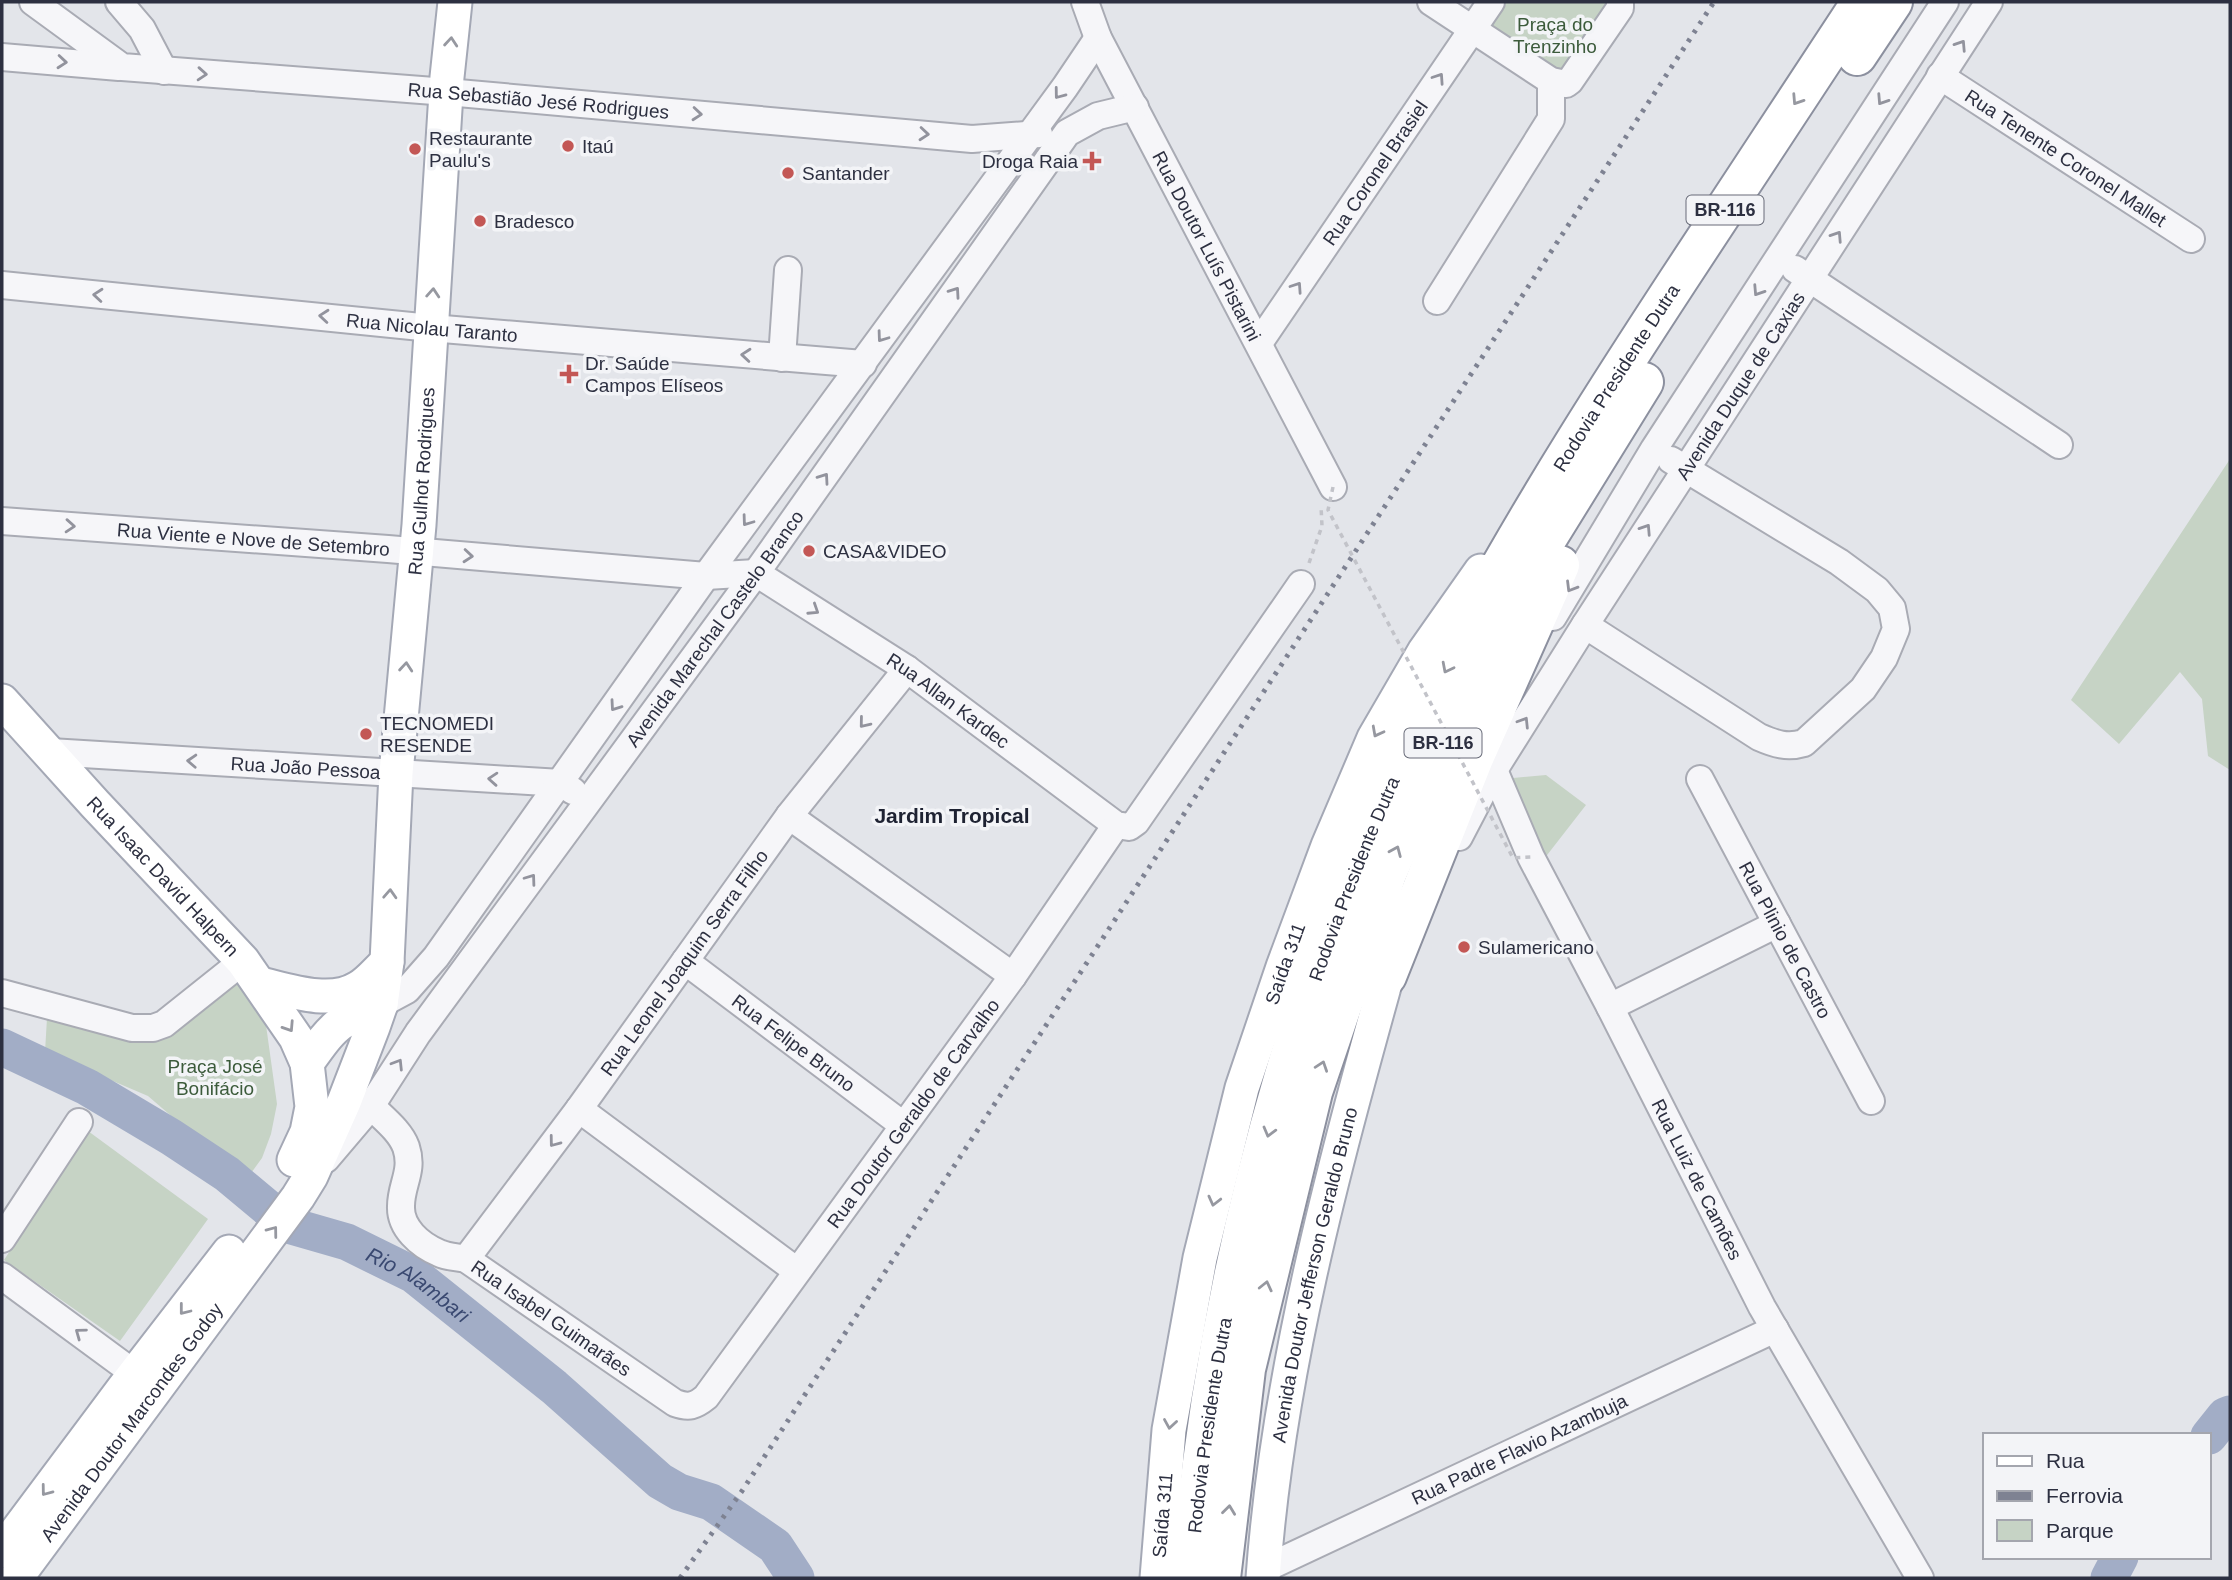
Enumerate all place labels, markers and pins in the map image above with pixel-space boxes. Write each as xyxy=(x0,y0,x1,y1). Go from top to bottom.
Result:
place label: Restaurante Paulu's xyxy=(429,128,533,171)
place label: Itaú xyxy=(582,136,614,157)
marker: Itaú xyxy=(560,138,576,154)
marker: Restaurante Paulu's xyxy=(407,141,423,157)
place label: Droga Raia xyxy=(982,151,1078,172)
marker: Droga Raia xyxy=(1084,153,1100,169)
place label: Santander xyxy=(802,163,890,184)
marker: Santander xyxy=(780,165,796,181)
place label: Bradesco xyxy=(494,211,574,232)
marker: Bradesco xyxy=(472,213,488,229)
place label: Dr. Saúde Campos Elíseos xyxy=(585,353,723,396)
marker: Dr. Saúde Campos Elíseos xyxy=(559,364,579,384)
place label: CASA&VIDEO xyxy=(823,541,947,562)
marker: CASA&VIDEO xyxy=(801,543,817,559)
place label: TECNOMEDI RESENDE xyxy=(380,713,494,756)
marker: TECNOMEDI RESENDE xyxy=(358,726,374,742)
place label: Sulamericano xyxy=(1478,937,1594,958)
marker: Sulamericano xyxy=(1456,939,1472,955)

